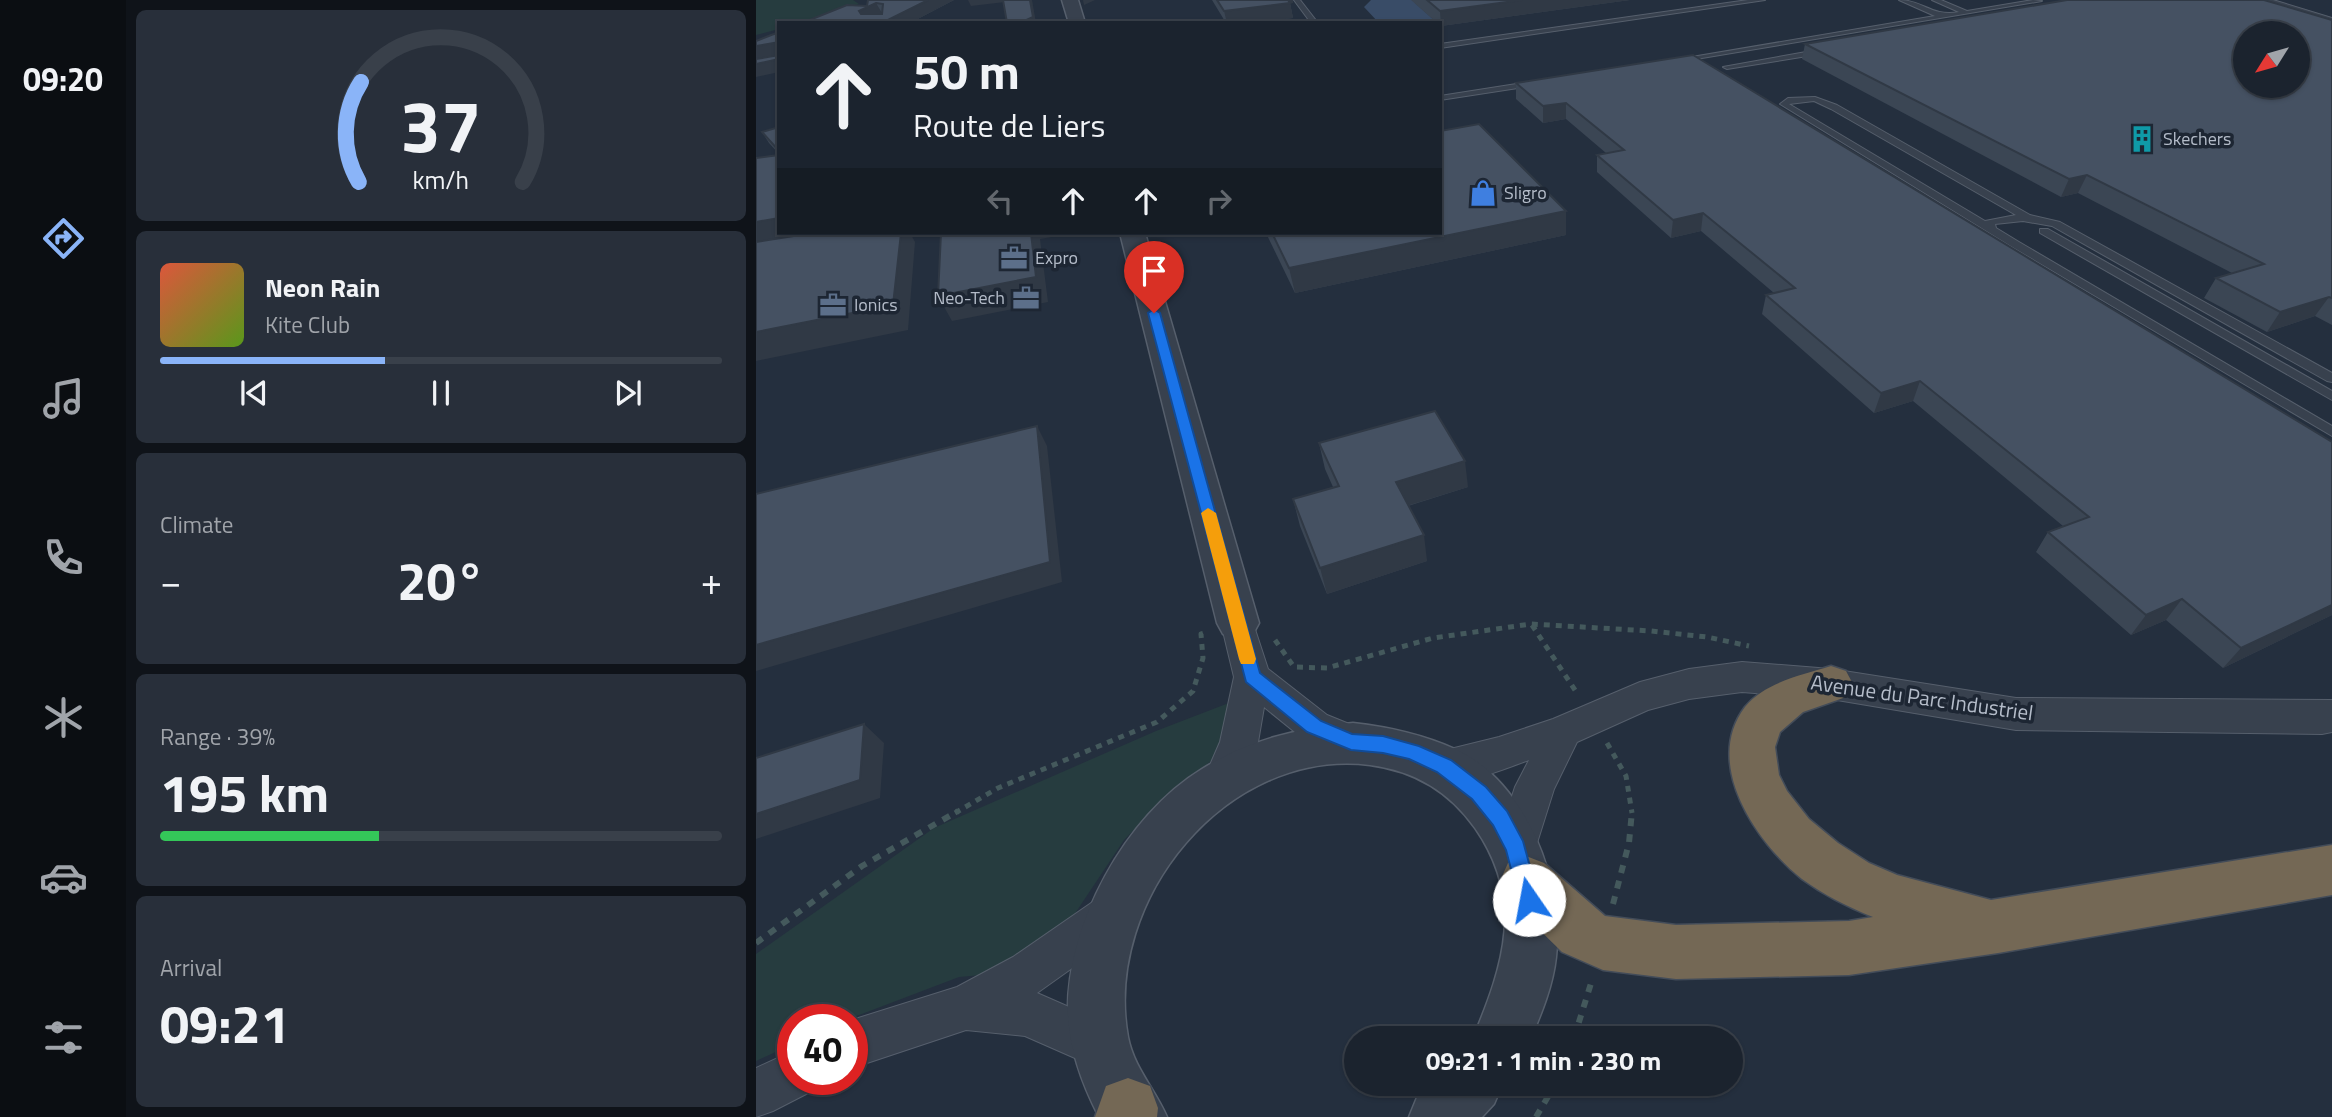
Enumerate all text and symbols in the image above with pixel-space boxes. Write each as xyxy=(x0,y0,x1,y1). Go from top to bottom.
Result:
north arrow xyxy=(2233,21,2310,98)
map controls xyxy=(2233,21,2310,98)
text: 50 m xyxy=(913,33,1020,108)
icon: ahead xyxy=(798,49,889,140)
text: 09:20 xyxy=(23,55,103,103)
text: 37 xyxy=(400,70,482,180)
text: Route de Liers xyxy=(913,101,1105,149)
building icon: Skechers xyxy=(2127,124,2157,154)
place label: Skechers xyxy=(2163,125,2231,152)
text: km/h xyxy=(413,161,469,199)
shop icon: Sligro xyxy=(1468,178,1498,208)
place label: Sligro xyxy=(1504,179,1547,206)
icon: left xyxy=(981,182,1019,220)
icon: ahead xyxy=(1054,182,1092,220)
icon: ahead xyxy=(1127,182,1165,220)
icon: right xyxy=(1200,182,1238,220)
icon: directions xyxy=(39,214,88,263)
pin xyxy=(1124,241,1184,313)
office icon: Expro xyxy=(999,243,1029,273)
place label: Expro xyxy=(1035,244,1078,271)
icon: arrive xyxy=(1135,252,1173,290)
text: Neon Rain xyxy=(265,268,380,307)
office icon: Neo-Tech xyxy=(1011,283,1041,313)
place label: Neo-Tech xyxy=(933,284,1005,311)
office icon: Ionics xyxy=(818,290,848,320)
place label: Ionics xyxy=(854,291,898,318)
text: Kite Club xyxy=(265,307,350,342)
icon: music xyxy=(39,374,88,423)
icon: previous xyxy=(235,374,273,412)
icon: pause xyxy=(422,374,460,412)
icon: next xyxy=(609,374,647,412)
text: Climate xyxy=(160,507,233,542)
icon: phone xyxy=(39,533,88,582)
text: 20° xyxy=(397,541,485,620)
text: − xyxy=(160,552,181,610)
text: + xyxy=(701,552,722,610)
street label: Avenue du Parc Industriel xyxy=(1809,666,2035,728)
icon: climate xyxy=(39,693,88,742)
text: Range · 39% xyxy=(160,719,275,754)
text: 195 km xyxy=(160,753,329,832)
icon: car xyxy=(39,853,88,902)
position arrow xyxy=(1492,863,1566,937)
text: Arrival xyxy=(160,950,222,985)
text: 09:21 xyxy=(160,984,290,1063)
speed limit sign: 40 xyxy=(777,1004,868,1095)
icon: filters xyxy=(39,1013,88,1062)
text: 09:21 · 1 min · 230 m xyxy=(1426,1041,1661,1080)

